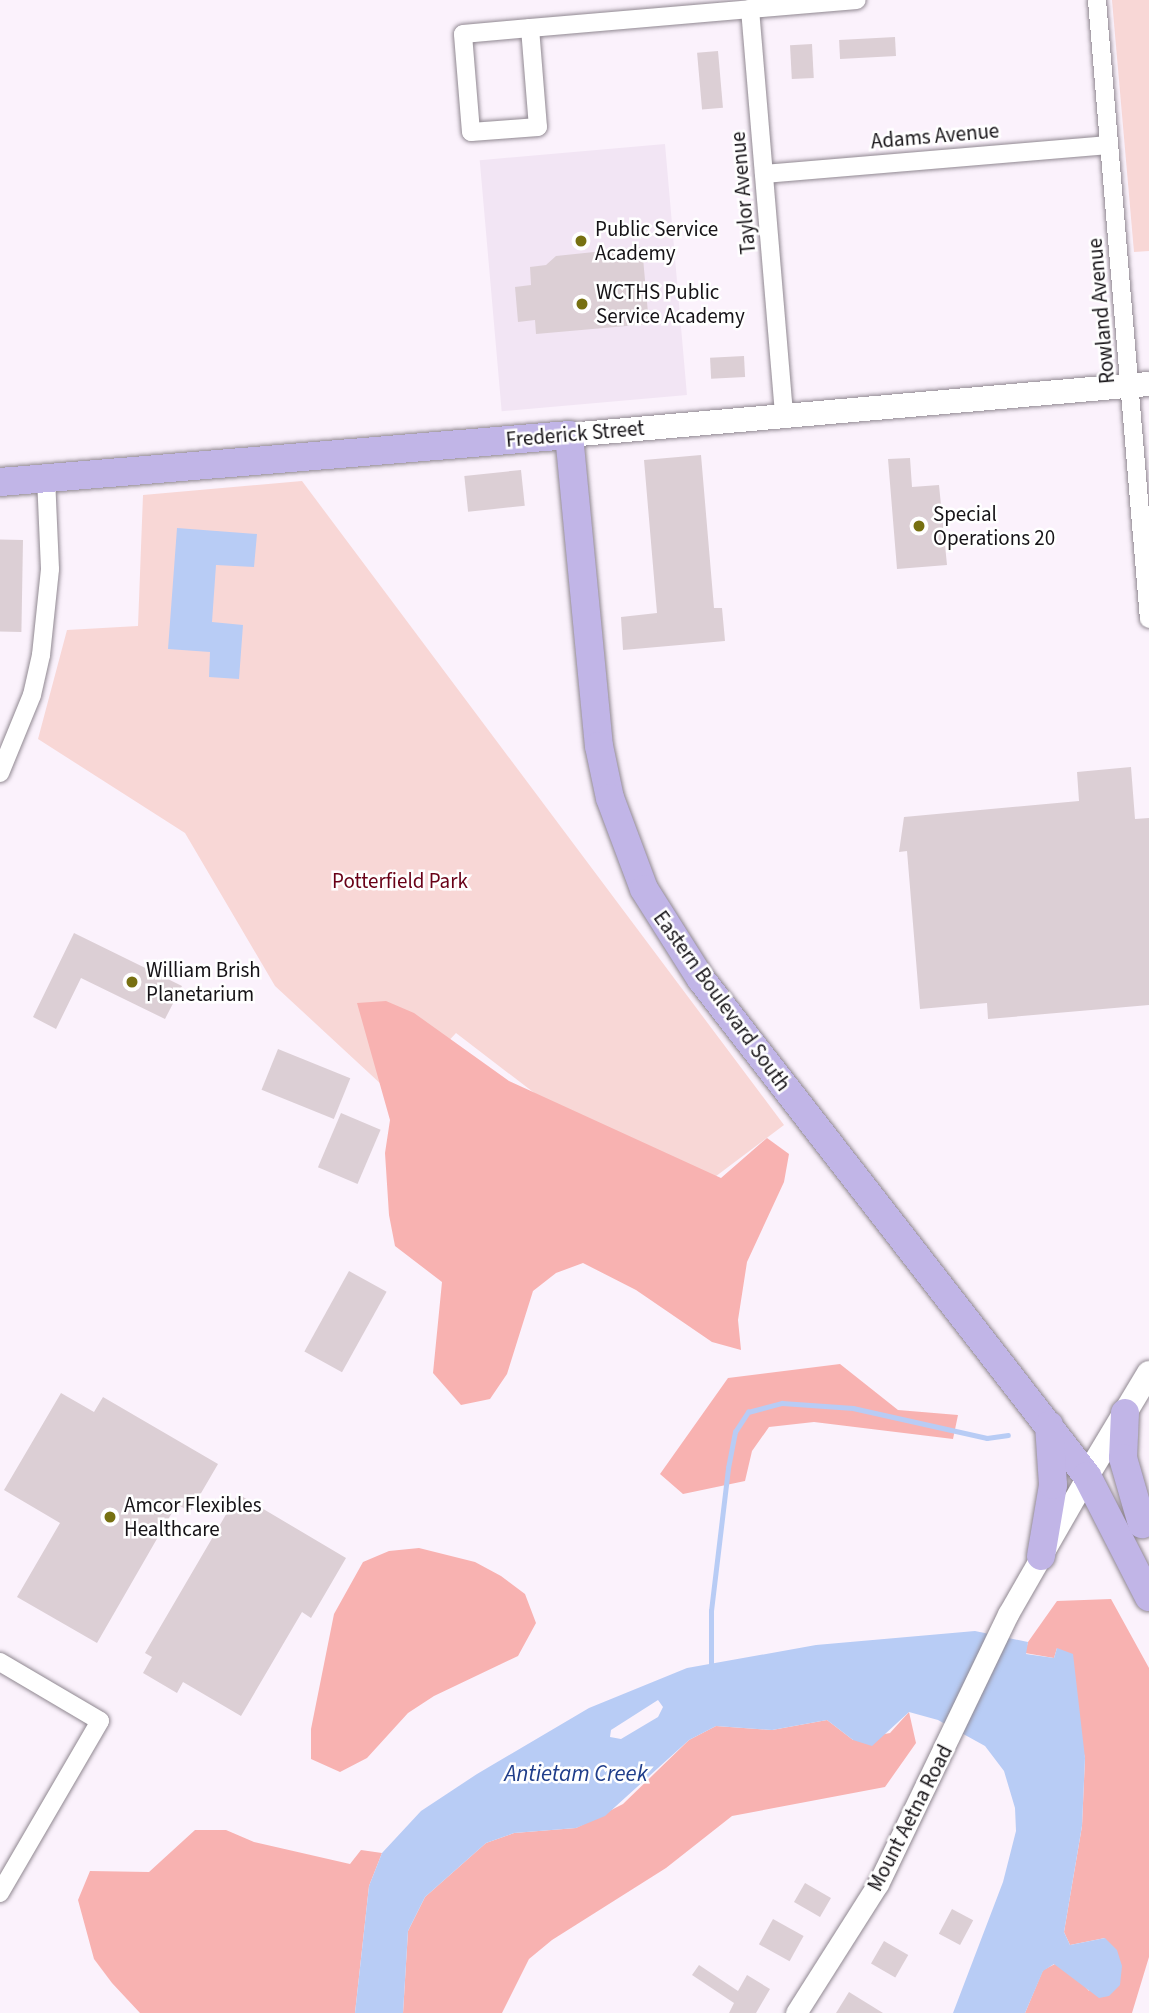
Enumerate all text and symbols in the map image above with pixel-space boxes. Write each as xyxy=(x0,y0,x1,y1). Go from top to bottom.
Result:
street label: Adams Avenue xyxy=(870,118,1000,154)
street label: Taylor Avenue xyxy=(725,131,761,255)
place label: Public Service Academy xyxy=(595,216,718,266)
marker: Public Service Academy xyxy=(573,233,589,249)
street label: Rowland Avenue xyxy=(1082,237,1120,385)
place label: WCTHS Public Service Academy xyxy=(596,279,745,329)
marker: WCTHS Public Service Academy xyxy=(574,296,590,312)
street label: Frederick Street xyxy=(505,415,645,453)
place label: Special Operations 20 xyxy=(933,501,1055,551)
marker: Special Operations 20 xyxy=(911,518,927,534)
park label: Potterfield Park xyxy=(332,868,468,894)
street label: Eastern Boulevard South xyxy=(648,906,796,1096)
place label: William Brish Planetarium xyxy=(146,957,261,1007)
marker: William Brish Planetarium xyxy=(124,974,140,990)
place label: Amcor Flexibles Healthcare xyxy=(124,1492,262,1542)
marker: Amcor Flexibles Healthcare xyxy=(102,1509,118,1525)
street label: Mount Aetna Road xyxy=(862,1741,958,1895)
water label: Antietam Creek xyxy=(504,1760,648,1788)

